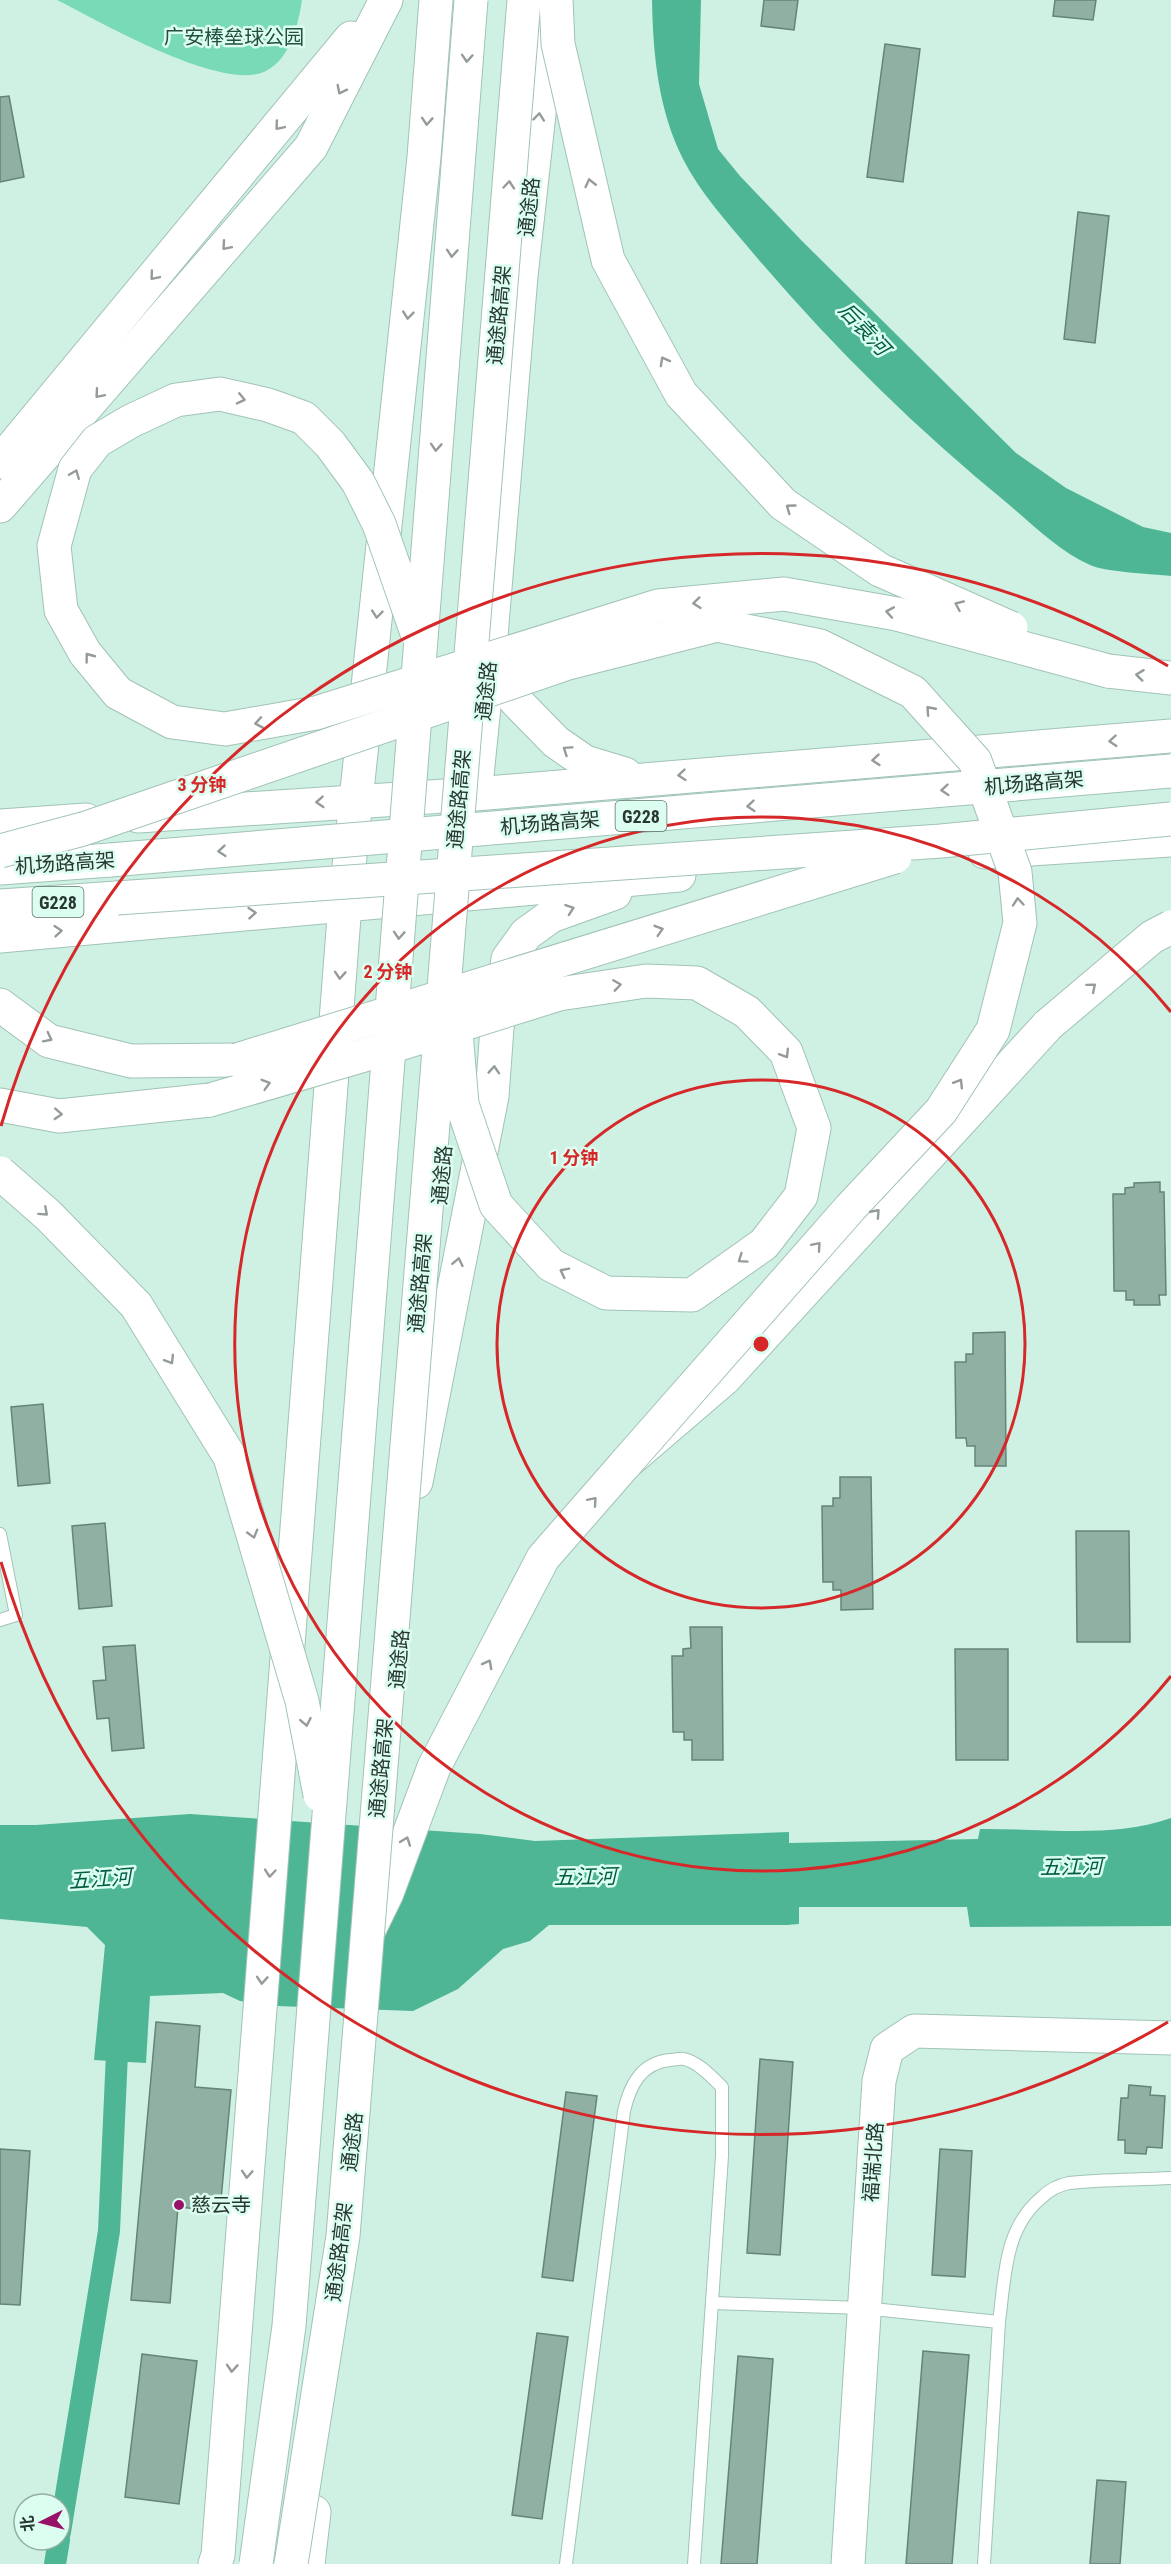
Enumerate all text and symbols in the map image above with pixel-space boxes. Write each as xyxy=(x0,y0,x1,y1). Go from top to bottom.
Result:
park label: 广安棒垒球公园 xyxy=(164,25,304,49)
one-way arrow xyxy=(461,54,474,63)
one-way arrow xyxy=(336,83,348,94)
one-way arrow xyxy=(532,112,545,122)
one-way arrow xyxy=(421,117,434,126)
one-way arrow xyxy=(275,119,286,130)
street label: 通途路 xyxy=(514,176,544,238)
one-way arrow xyxy=(584,178,597,188)
one-way arrow xyxy=(502,181,515,190)
one-way arrow xyxy=(222,239,233,250)
one-way arrow xyxy=(445,248,458,257)
street label: 通途路高架 xyxy=(483,264,515,366)
one-way arrow xyxy=(151,269,162,280)
water label: 后袁河 xyxy=(834,298,897,363)
one-way arrow xyxy=(402,311,415,320)
one-way arrow xyxy=(660,357,671,368)
one-way arrow xyxy=(95,387,106,398)
one-way arrow xyxy=(236,391,246,404)
one-way arrow xyxy=(430,443,443,452)
one-way arrow xyxy=(68,469,80,480)
one-way arrow xyxy=(786,504,797,515)
one-way arrow xyxy=(692,596,701,609)
one-way arrow xyxy=(954,600,965,612)
one-way arrow xyxy=(885,607,894,619)
one-way arrow xyxy=(371,609,384,618)
one-way arrow xyxy=(85,653,96,664)
street label: 通途路 xyxy=(471,660,501,722)
one-way arrow xyxy=(1135,669,1144,681)
one-way arrow xyxy=(926,707,937,717)
one-way arrow xyxy=(254,716,264,729)
one-way arrow xyxy=(1108,734,1117,747)
one-way arrow xyxy=(563,746,574,757)
street label: 通途路高架 xyxy=(443,748,475,850)
one-way arrow xyxy=(872,753,881,766)
street label: 机场路高架 xyxy=(983,767,1085,799)
one-way arrow xyxy=(678,768,687,781)
text: 3 分钟 xyxy=(177,774,227,795)
one-way arrow xyxy=(941,783,950,796)
one-way arrow xyxy=(316,796,325,809)
one-way arrow xyxy=(746,800,755,813)
road number: G228 xyxy=(616,801,666,831)
street label: 机场路高架 xyxy=(499,807,601,839)
one-way arrow xyxy=(217,844,226,857)
street label: 机场路高架 xyxy=(14,848,116,878)
road number: G228 xyxy=(32,887,84,917)
one-way arrow xyxy=(1012,897,1025,906)
one-way arrow xyxy=(565,903,575,916)
one-way arrow xyxy=(248,907,257,920)
one-way arrow xyxy=(54,925,63,938)
one-way arrow xyxy=(653,925,664,938)
one-way arrow xyxy=(392,930,405,939)
text: 2 分钟 xyxy=(363,961,413,982)
one-way arrow xyxy=(334,970,347,979)
one-way arrow xyxy=(612,980,622,992)
one-way arrow xyxy=(1085,983,1096,994)
one-way arrow xyxy=(42,1031,52,1042)
one-way arrow xyxy=(777,1047,788,1058)
one-way arrow xyxy=(487,1066,500,1075)
one-way arrow xyxy=(260,1079,271,1091)
one-way arrow xyxy=(951,1079,962,1090)
one-way arrow xyxy=(53,1108,62,1121)
street label: 通途路 xyxy=(427,1144,457,1206)
text: 1 分钟 xyxy=(549,1147,599,1168)
one-way arrow xyxy=(37,1205,48,1216)
one-way arrow xyxy=(869,1209,880,1220)
street label: 通途路高架 xyxy=(404,1232,436,1334)
one-way arrow xyxy=(810,1242,821,1253)
one-way arrow xyxy=(738,1252,749,1263)
one-way arrow xyxy=(451,1257,464,1267)
one-way arrow xyxy=(560,1268,570,1279)
centre of rings xyxy=(751,1334,771,1354)
one-way arrow xyxy=(162,1354,174,1364)
one-way arrow xyxy=(586,1497,597,1508)
one-way arrow xyxy=(246,1528,258,1539)
street label: 通途路 xyxy=(384,1628,414,1690)
one-way arrow xyxy=(481,1660,492,1671)
one-way arrow xyxy=(299,1716,312,1726)
street label: 通途路高架 xyxy=(365,1717,397,1819)
one-way arrow xyxy=(399,1836,412,1847)
water label: 五江河 xyxy=(1039,1854,1107,1880)
water label: 五江河 xyxy=(553,1864,621,1890)
water label: 五江河 xyxy=(68,1865,136,1893)
one-way arrow xyxy=(264,1869,277,1878)
one-way arrow xyxy=(256,1975,269,1984)
street label: 通途路 xyxy=(337,2111,367,2173)
street label: 福瑞北路 xyxy=(858,2121,888,2203)
one-way arrow xyxy=(241,2169,254,2179)
place label: 慈云寺 xyxy=(191,2193,251,2217)
marker: 慈云寺 xyxy=(172,2198,186,2212)
street label: 通途路高架 xyxy=(321,2201,357,2303)
one-way arrow xyxy=(226,2364,239,2373)
north arrow xyxy=(12,2492,72,2552)
text: 北 xyxy=(17,2515,38,2532)

